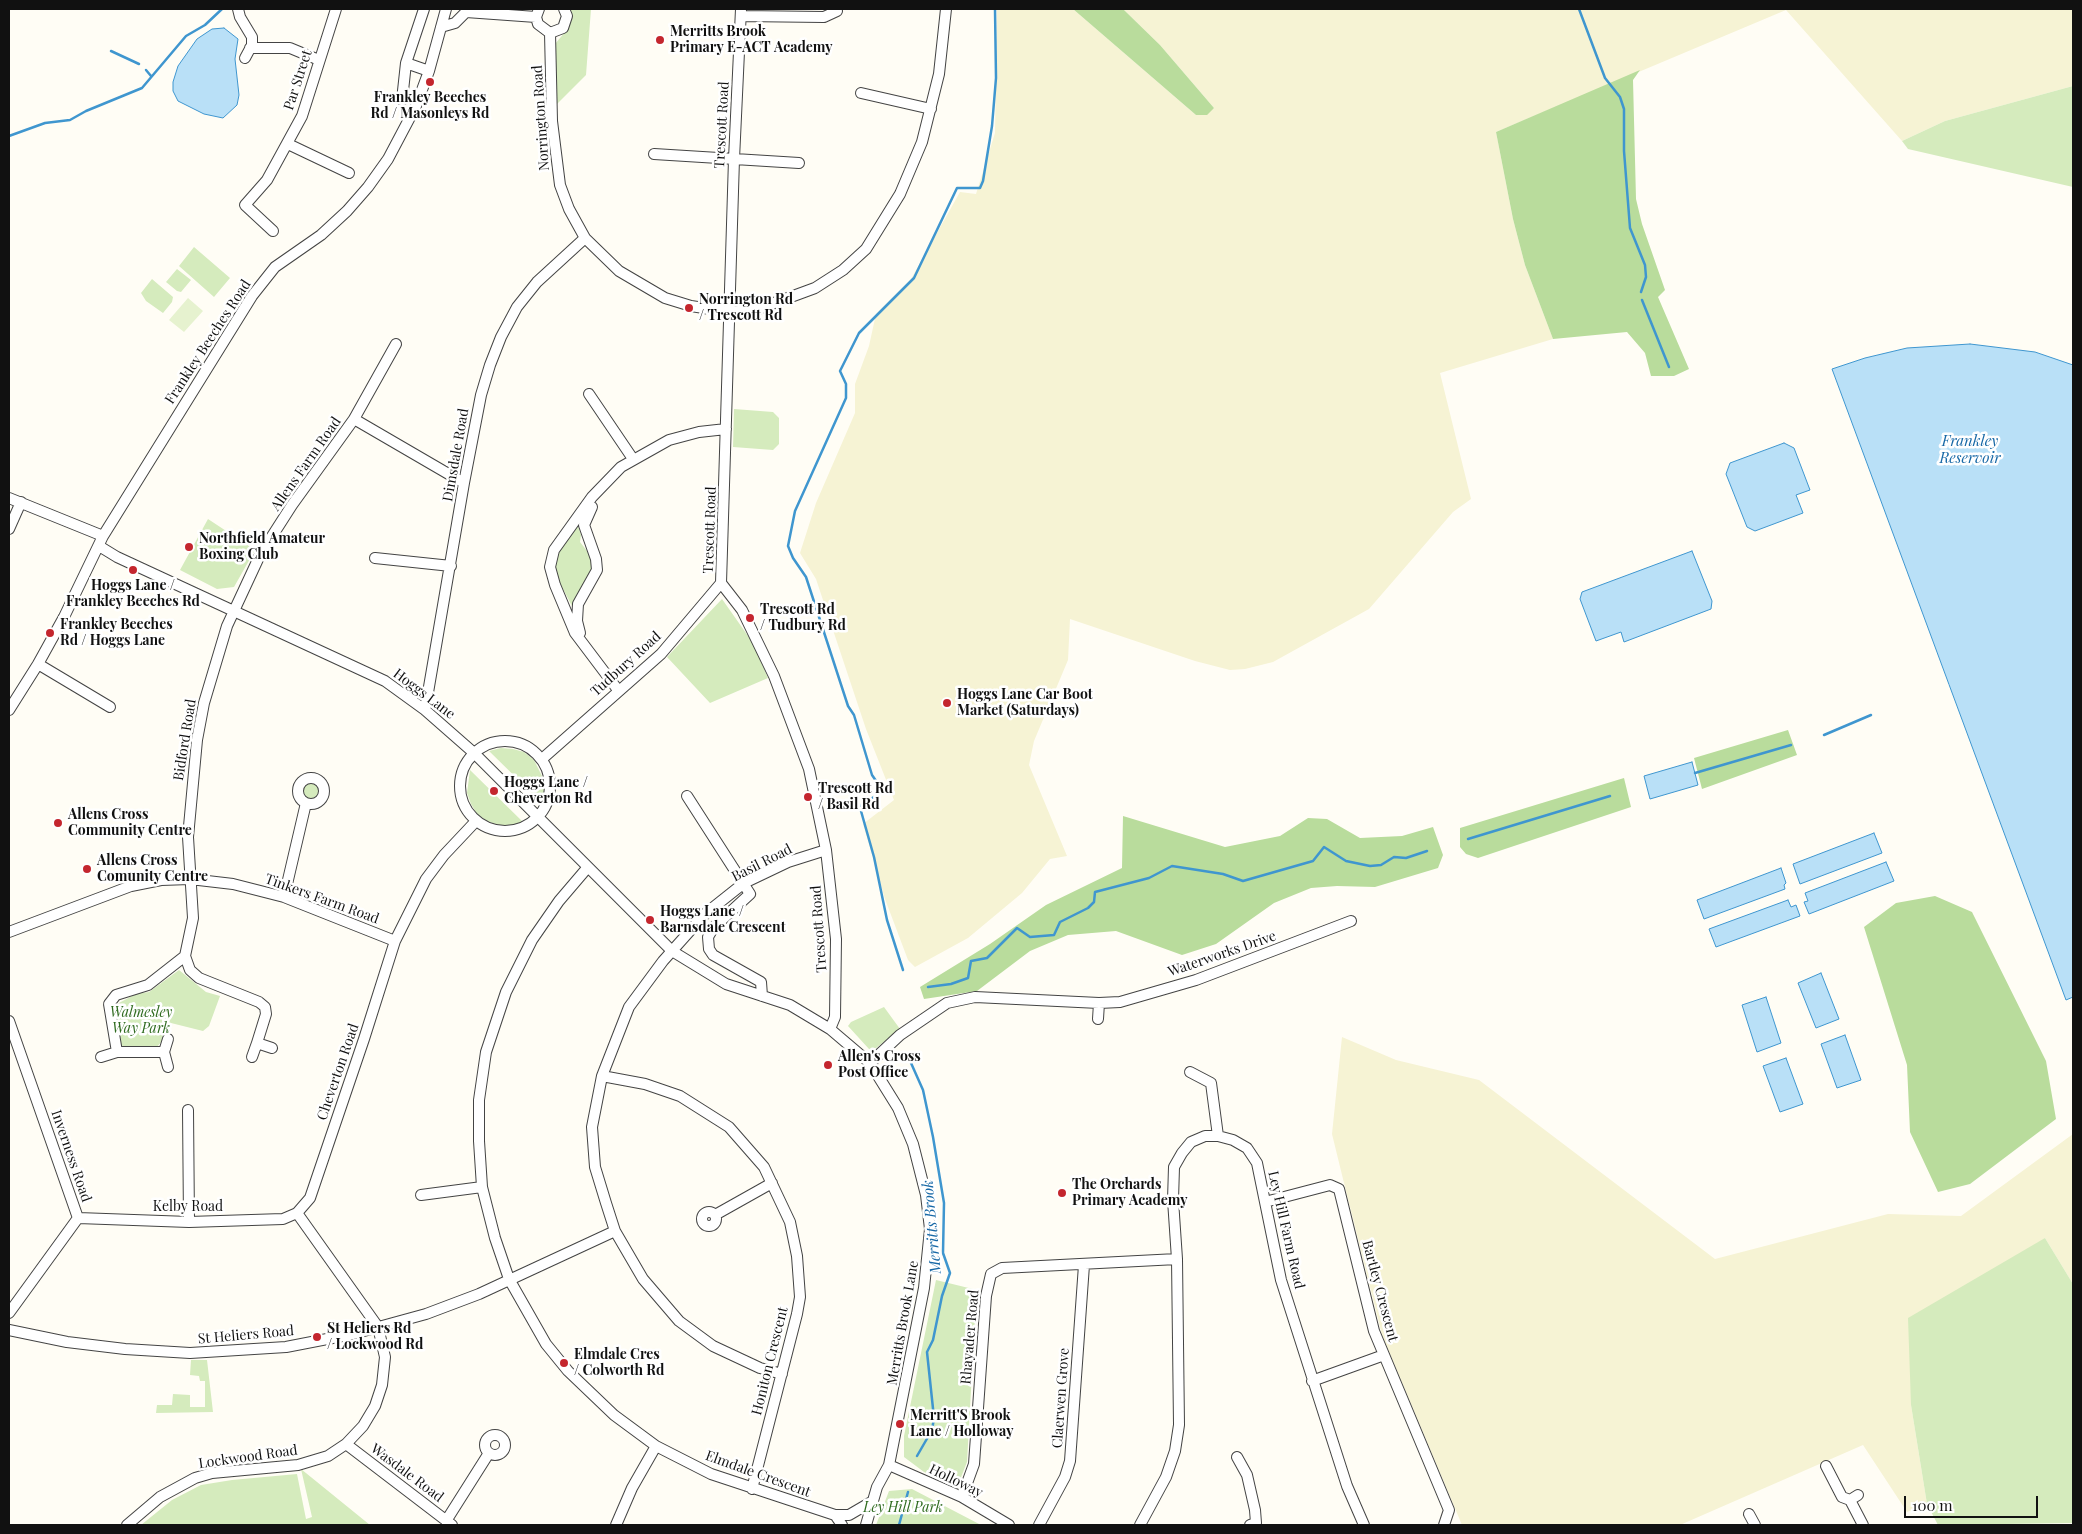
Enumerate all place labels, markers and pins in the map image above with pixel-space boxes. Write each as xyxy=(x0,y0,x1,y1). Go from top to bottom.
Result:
place label: Merritts Brook Primary E-ACT Academy xyxy=(670,24,833,56)
marker: Merritts Brook Primary E-ACT Academy xyxy=(654,34,666,46)
marker: Frankley Beeches Rd / Masonleys Rd xyxy=(424,76,436,88)
place label: Frankley Beeches Rd / Masonleys Rd xyxy=(371,90,489,122)
place label: Norrington Rd / Trescott Rd xyxy=(699,292,793,324)
marker: Norrington Rd / Trescott Rd xyxy=(683,302,695,314)
place label: Northfield Amateur Boxing Club xyxy=(199,531,325,564)
marker: Northfield Amateur Boxing Club xyxy=(183,541,195,553)
marker: Hoggs Lane / Frankley Beeches Rd xyxy=(127,564,139,576)
place label: Hoggs Lane / Frankley Beeches Rd xyxy=(66,578,200,610)
place label: Trescott Rd / Tudbury Rd xyxy=(760,602,846,634)
marker: Trescott Rd / Tudbury Rd xyxy=(744,612,756,624)
place label: Frankley Beeches Rd / Hoggs Lane xyxy=(60,617,173,650)
marker: Frankley Beeches Rd / Hoggs Lane xyxy=(44,627,56,639)
place label: Hoggs Lane Car Boot Market (Saturdays) xyxy=(957,687,1093,720)
marker: Hoggs Lane Car Boot Market (Saturdays) xyxy=(941,697,953,709)
place label: Hoggs Lane / Cheverton Rd xyxy=(504,775,592,808)
place label: Trescott Rd / Basil Rd xyxy=(818,781,893,814)
marker: Hoggs Lane / Cheverton Rd xyxy=(488,785,500,797)
marker: Trescott Rd / Basil Rd xyxy=(802,791,814,803)
place label: Allens Cross Community Centre xyxy=(68,807,192,840)
marker: Allens Cross Community Centre xyxy=(52,817,64,829)
place label: Allens Cross Comunity Centre xyxy=(97,853,208,886)
marker: Allens Cross Comunity Centre xyxy=(81,863,93,875)
place label: Hoggs Lane / Barnsdale Crescent xyxy=(660,904,786,936)
marker: Hoggs Lane / Barnsdale Crescent xyxy=(644,914,656,926)
place label: Allen's Cross Post Office xyxy=(838,1049,921,1082)
marker: Allen's Cross Post Office xyxy=(822,1059,834,1071)
place label: The Orchards Primary Academy xyxy=(1072,1177,1188,1210)
marker: The Orchards Primary Academy xyxy=(1056,1187,1068,1199)
place label: St Heliers Rd / Lockwood Rd xyxy=(327,1321,423,1354)
marker: St Heliers Rd / Lockwood Rd xyxy=(311,1331,323,1343)
place label: Elmdale Cres / Colworth Rd xyxy=(574,1347,664,1380)
marker: Elmdale Cres / Colworth Rd xyxy=(558,1357,570,1369)
place label: Merritt'S Brook Lane / Holloway xyxy=(910,1408,1013,1440)
marker: Merritt'S Brook Lane / Holloway xyxy=(894,1418,906,1430)

